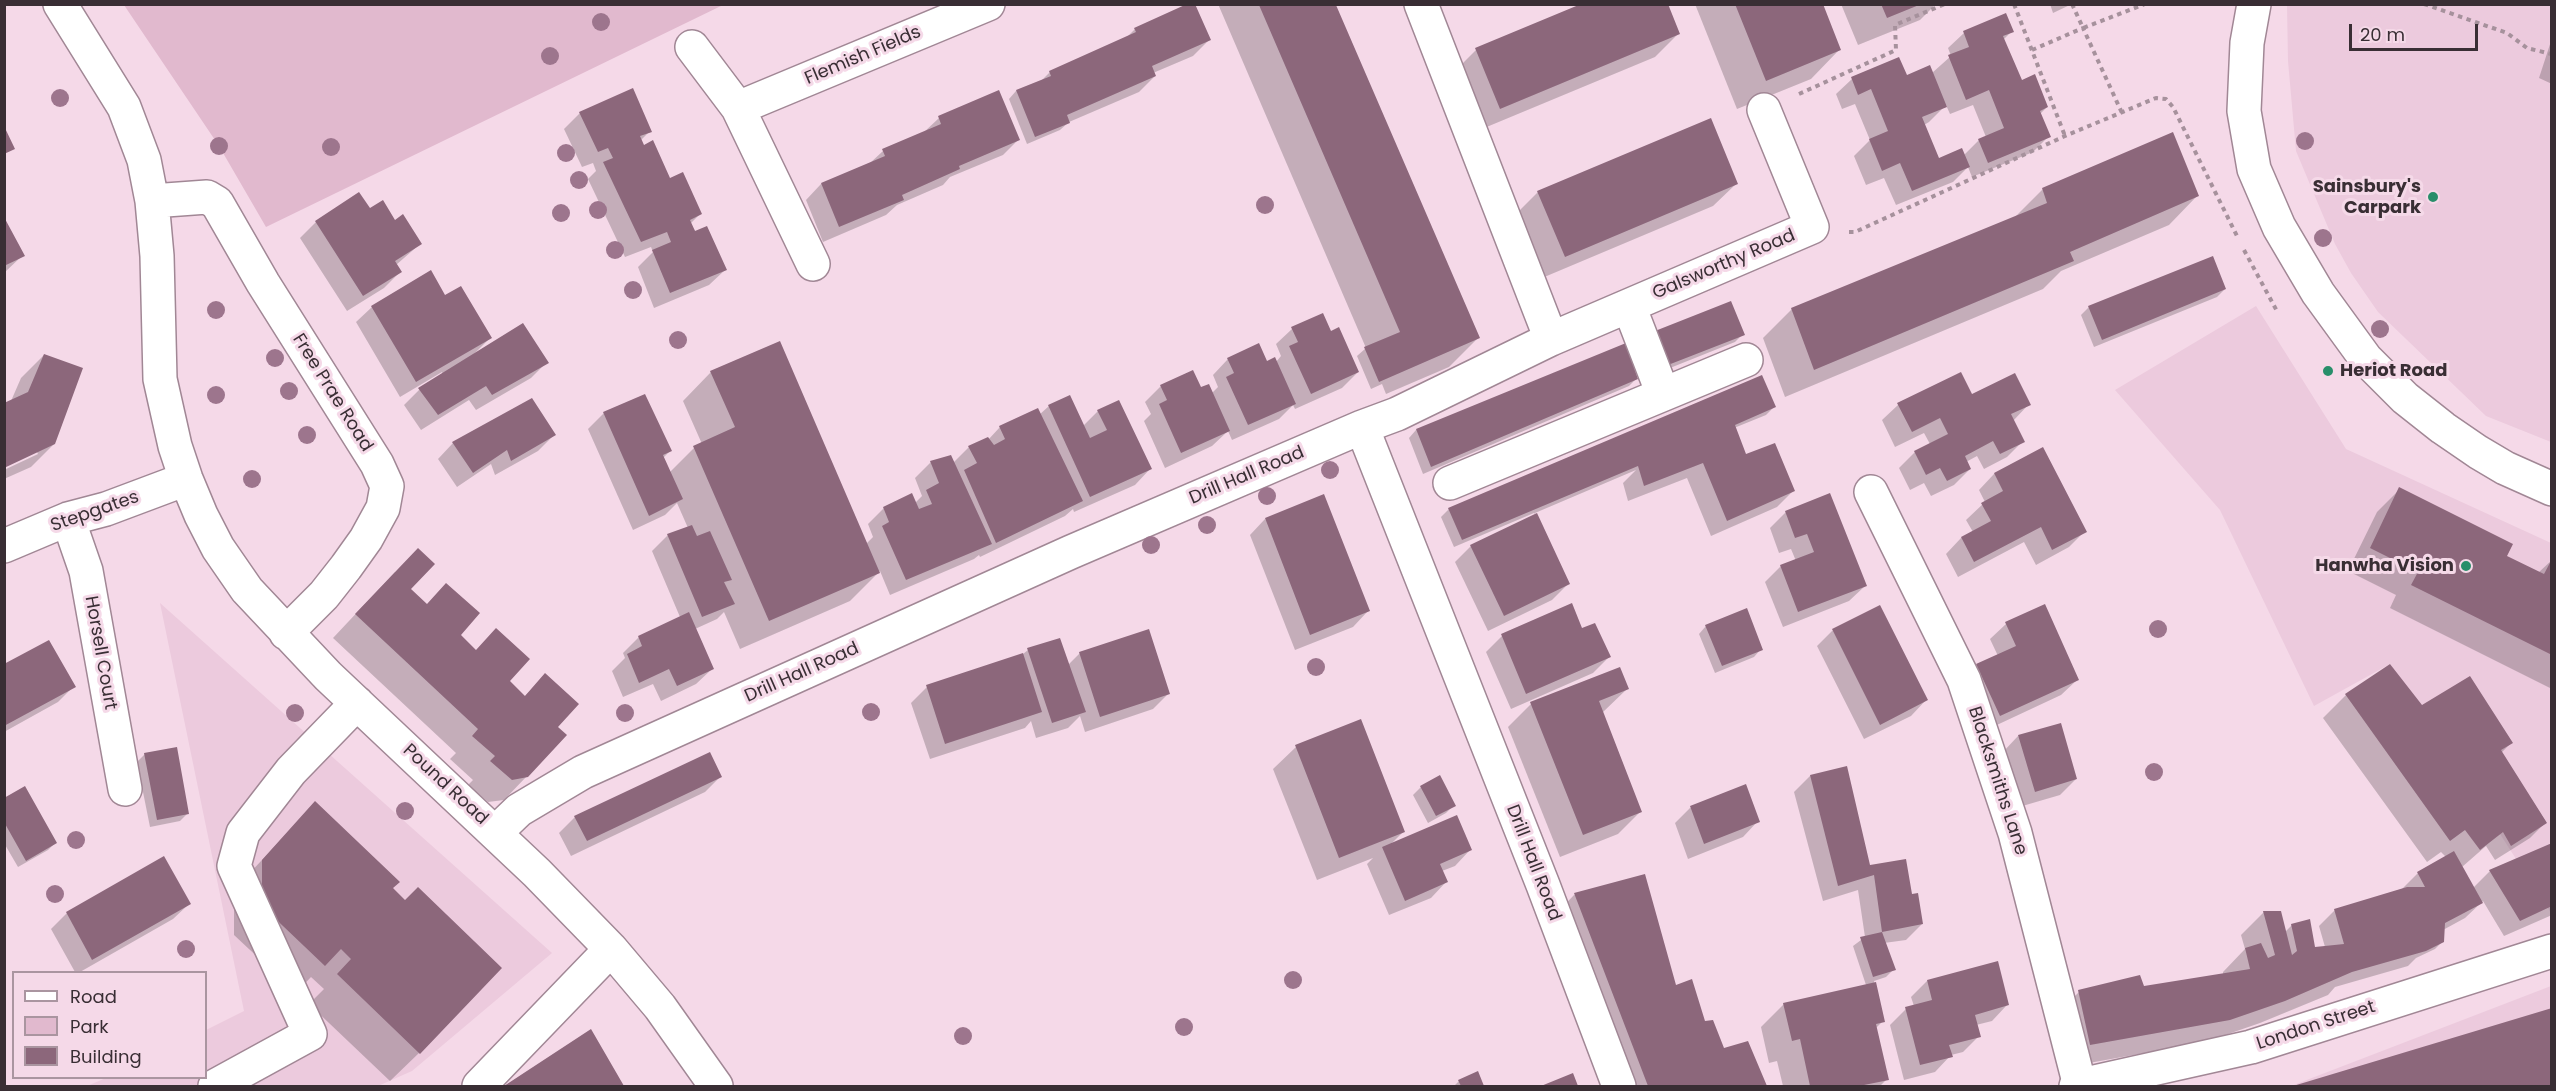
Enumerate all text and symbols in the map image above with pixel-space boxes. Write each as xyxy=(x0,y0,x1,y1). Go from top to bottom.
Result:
scale bar xyxy=(2352,12,2481,50)
street label: Flemish Fields xyxy=(802,22,924,90)
text: 20 m xyxy=(2360,22,2405,47)
place label: Sainsbury's Carpark xyxy=(2313,176,2421,219)
marker: Sainsbury's Carpark xyxy=(2426,190,2440,204)
street label: Galsworthy Road xyxy=(1649,225,1799,305)
street label: Free Prae Road xyxy=(287,330,377,456)
place label: Heriot Road xyxy=(2340,360,2447,382)
marker: Heriot Road xyxy=(2321,364,2335,378)
street label: Drill Hall Road xyxy=(1186,442,1308,510)
street label: Stepgates xyxy=(48,487,142,537)
place label: Hanwha Vision xyxy=(2315,555,2454,577)
marker: Hanwha Vision xyxy=(2459,559,2473,573)
street label: Horsell Court xyxy=(79,594,121,712)
street label: Drill Hall Road xyxy=(742,638,862,708)
street label: Blacksmiths Lane xyxy=(1963,704,2031,858)
street label: Pound Road xyxy=(398,740,492,830)
street label: Drill Hall Road xyxy=(1501,802,1565,924)
legend xyxy=(12,971,207,1079)
text: Road xyxy=(70,984,117,1009)
street label: London Street xyxy=(2254,997,2378,1055)
text: Park xyxy=(70,1014,109,1039)
text: Building xyxy=(70,1044,142,1069)

